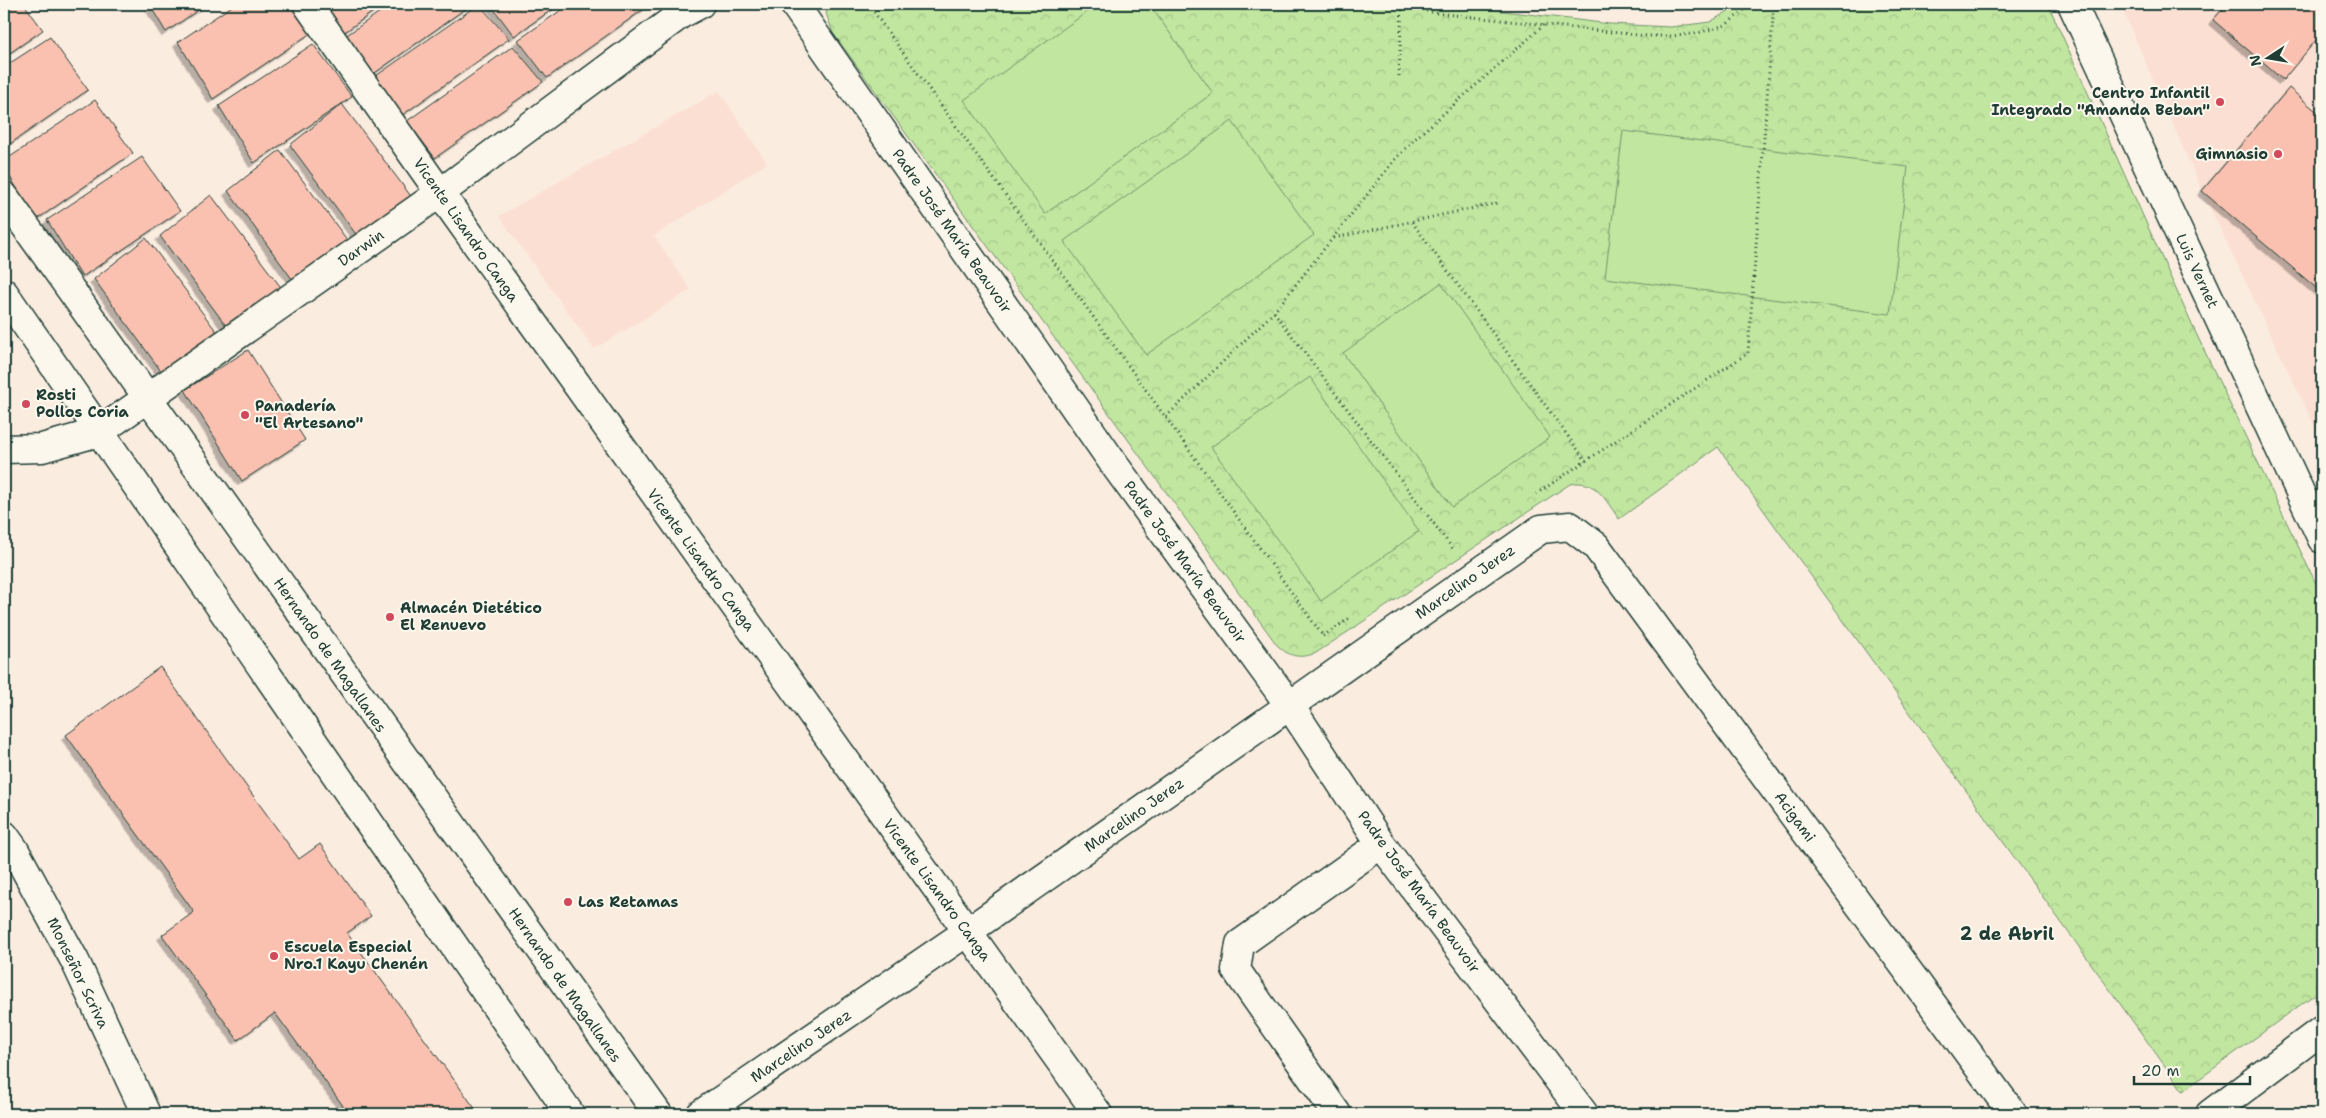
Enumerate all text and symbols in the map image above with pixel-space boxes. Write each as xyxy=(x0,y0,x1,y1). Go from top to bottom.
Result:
north arrow xyxy=(2244,32,2294,82)
text: N xyxy=(2245,53,2265,68)
place label: Centro Infantil Integrado "Amanda Beban" xyxy=(1991,83,2210,120)
marker: Centro Infantil Integrado "Amanda Beban" xyxy=(2214,96,2226,108)
place label: Gimnasio xyxy=(2195,144,2268,164)
street label: Padre José María Beauvoir xyxy=(888,145,1016,317)
marker: Gimnasio xyxy=(2272,148,2284,160)
street label: Vicente Lisandro Canga xyxy=(409,154,524,307)
street label: Darwin xyxy=(334,225,388,271)
street label: Luis Vernet xyxy=(2171,230,2223,312)
place label: Rosti Pollos Coria xyxy=(36,385,130,422)
place label: Panadería "El Artesano" xyxy=(255,396,363,433)
marker: Rosti Pollos Coria xyxy=(20,398,32,410)
marker: Panadería "El Artesano" xyxy=(239,409,251,421)
street label: Padre José María Beauvoir xyxy=(1119,477,1251,647)
street label: Vicente Lisandro Canga xyxy=(642,485,760,636)
street label: Marcelino Jerez xyxy=(1411,540,1519,624)
street label: Hernando de Magallanes xyxy=(269,574,391,736)
place label: Almacén Dietético El Renuevo xyxy=(400,598,542,635)
marker: Almacén Dietético El Renuevo xyxy=(384,611,396,623)
street label: Marcelino Jerez xyxy=(1080,773,1188,857)
street label: Acigami xyxy=(1770,788,1820,846)
street label: Padre José María Beauvoir xyxy=(1353,807,1485,977)
street label: Vicente Lisandro Canga xyxy=(878,815,996,966)
place label: Las Retamas xyxy=(578,892,678,912)
marker: Las Retamas xyxy=(562,896,574,908)
street label: Hernando de Magallanes xyxy=(504,904,626,1066)
street label: Monseñor Scriva xyxy=(42,914,114,1033)
district label: 2 de Abril xyxy=(1960,922,2054,946)
place label: Escuela Especial Nro.1 Kayu Chenén xyxy=(284,937,428,974)
marker: Escuela Especial Nro.1 Kayu Chenén xyxy=(268,950,280,962)
street label: Marcelino Jerez xyxy=(747,1005,855,1087)
scale bar xyxy=(2134,1053,2250,1085)
text: 20 m xyxy=(2141,1061,2180,1081)

